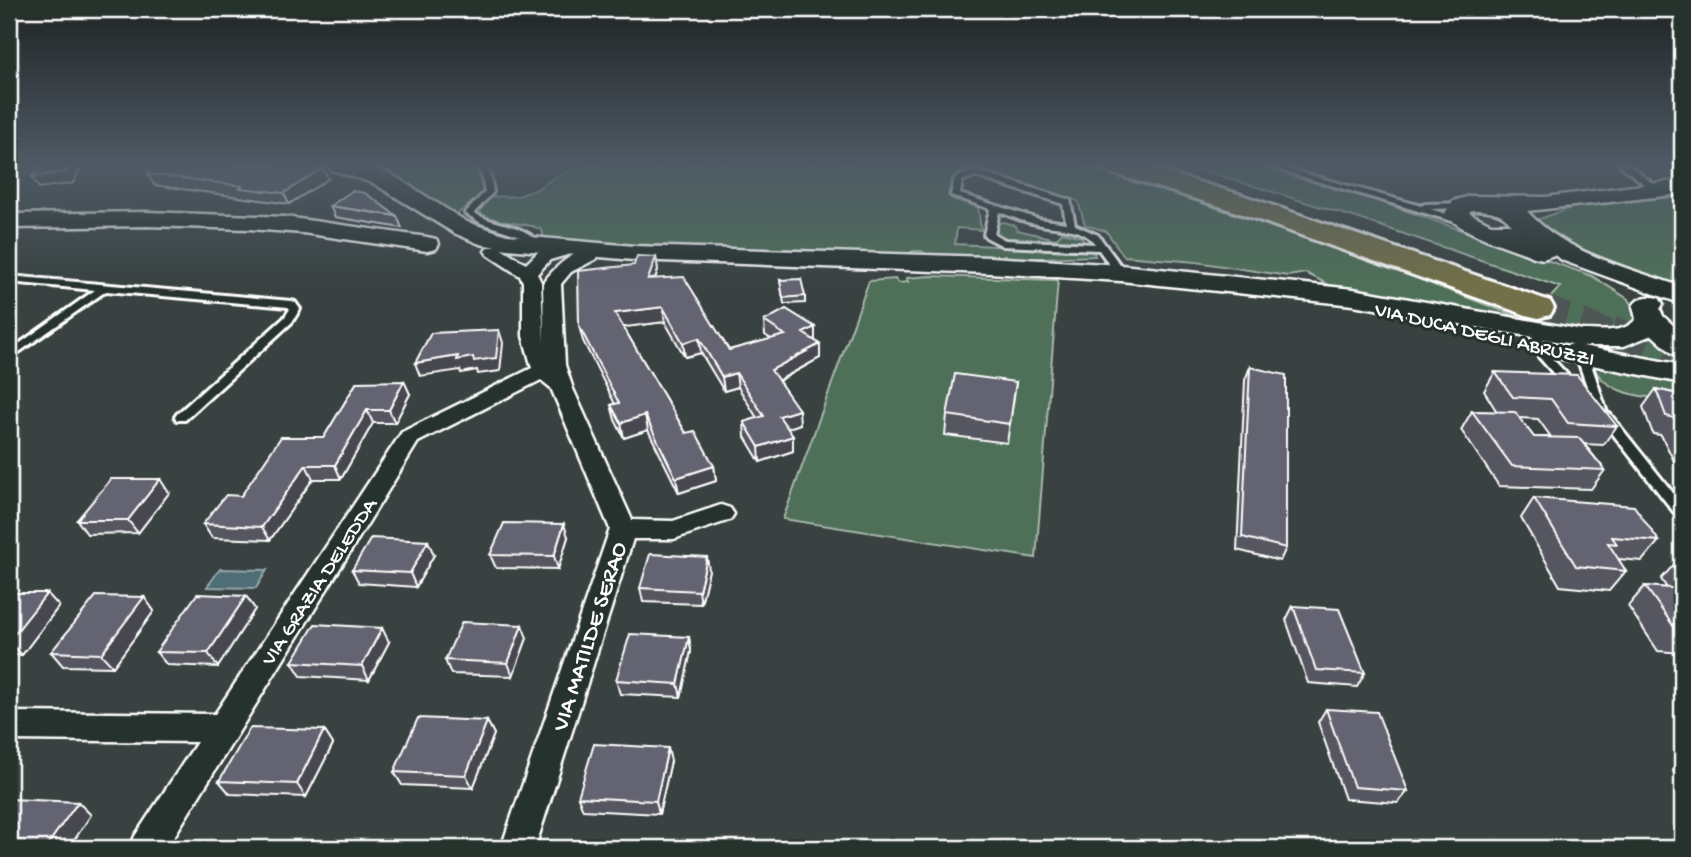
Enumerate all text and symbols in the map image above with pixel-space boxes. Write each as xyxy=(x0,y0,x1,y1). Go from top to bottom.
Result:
street label: VIA DUCA DEGLI ABRUZZI xyxy=(1371,299,1597,374)
street label: VIA GRAZIA DELEDDA xyxy=(257,493,385,672)
street label: VIA MATILDE SERAO xyxy=(547,539,636,736)

